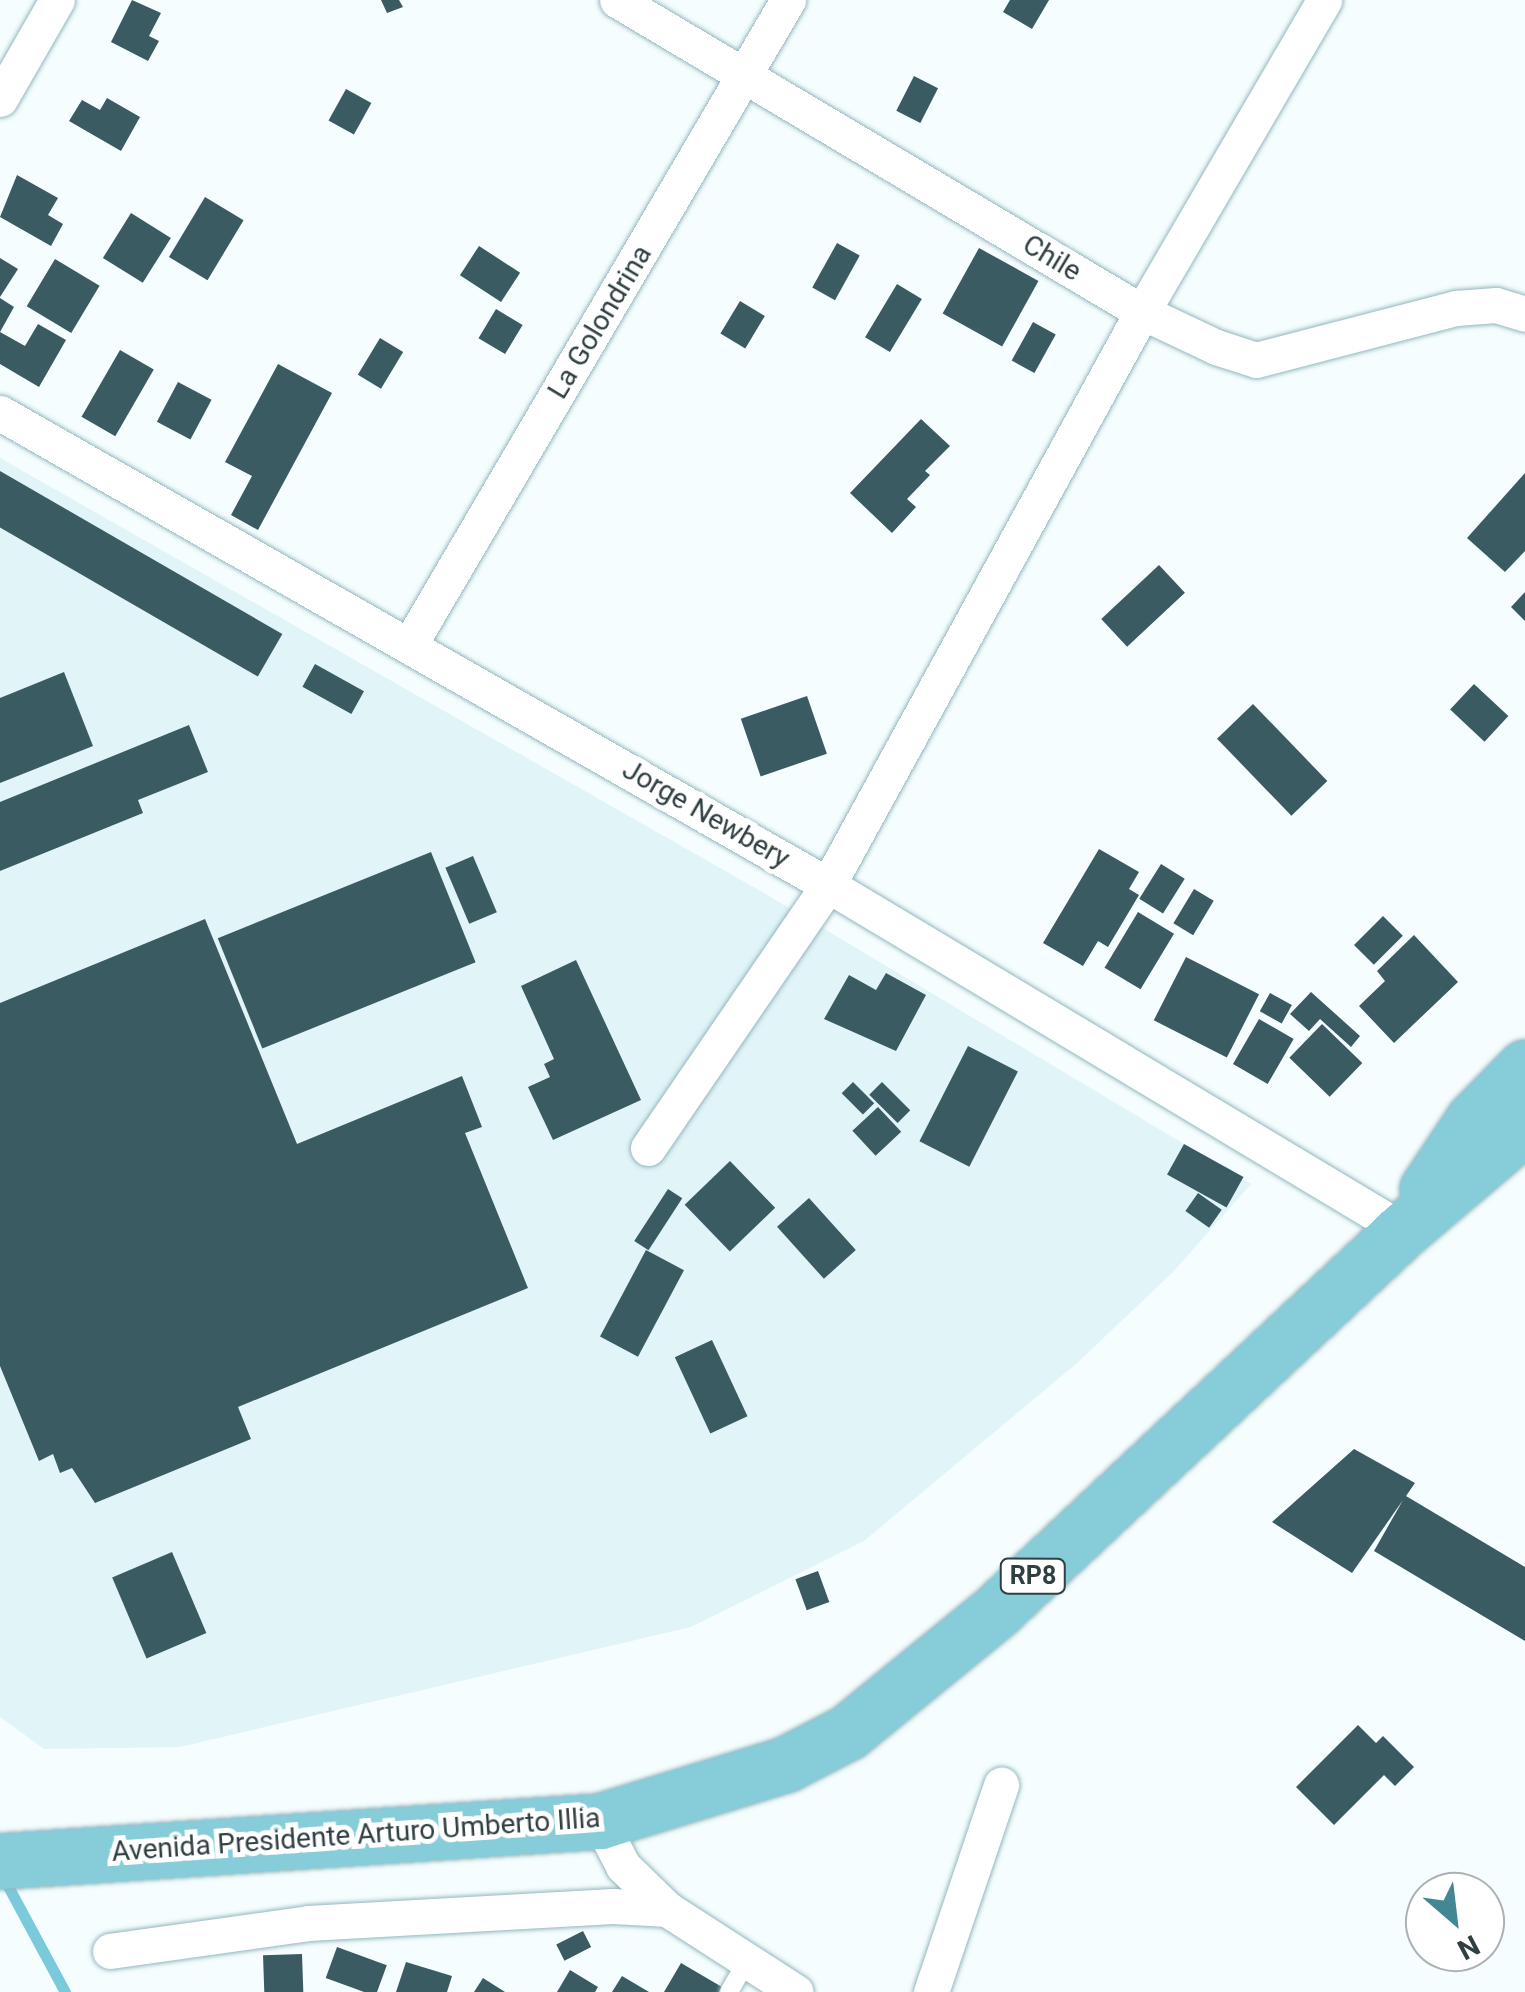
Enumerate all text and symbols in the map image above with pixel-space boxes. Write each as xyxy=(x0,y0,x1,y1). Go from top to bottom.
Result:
street label: Chile xyxy=(1017,228,1087,288)
street label: La Golondrina xyxy=(541,239,659,405)
street label: Jorge Newbery xyxy=(616,753,796,875)
road number: RP8 xyxy=(998,1556,1068,1596)
street label: Avenida Presidente Arturo Umberto Illia xyxy=(111,1801,601,1869)
north arrow xyxy=(1405,1872,1505,1972)
text: N xyxy=(1452,1928,1485,1966)

